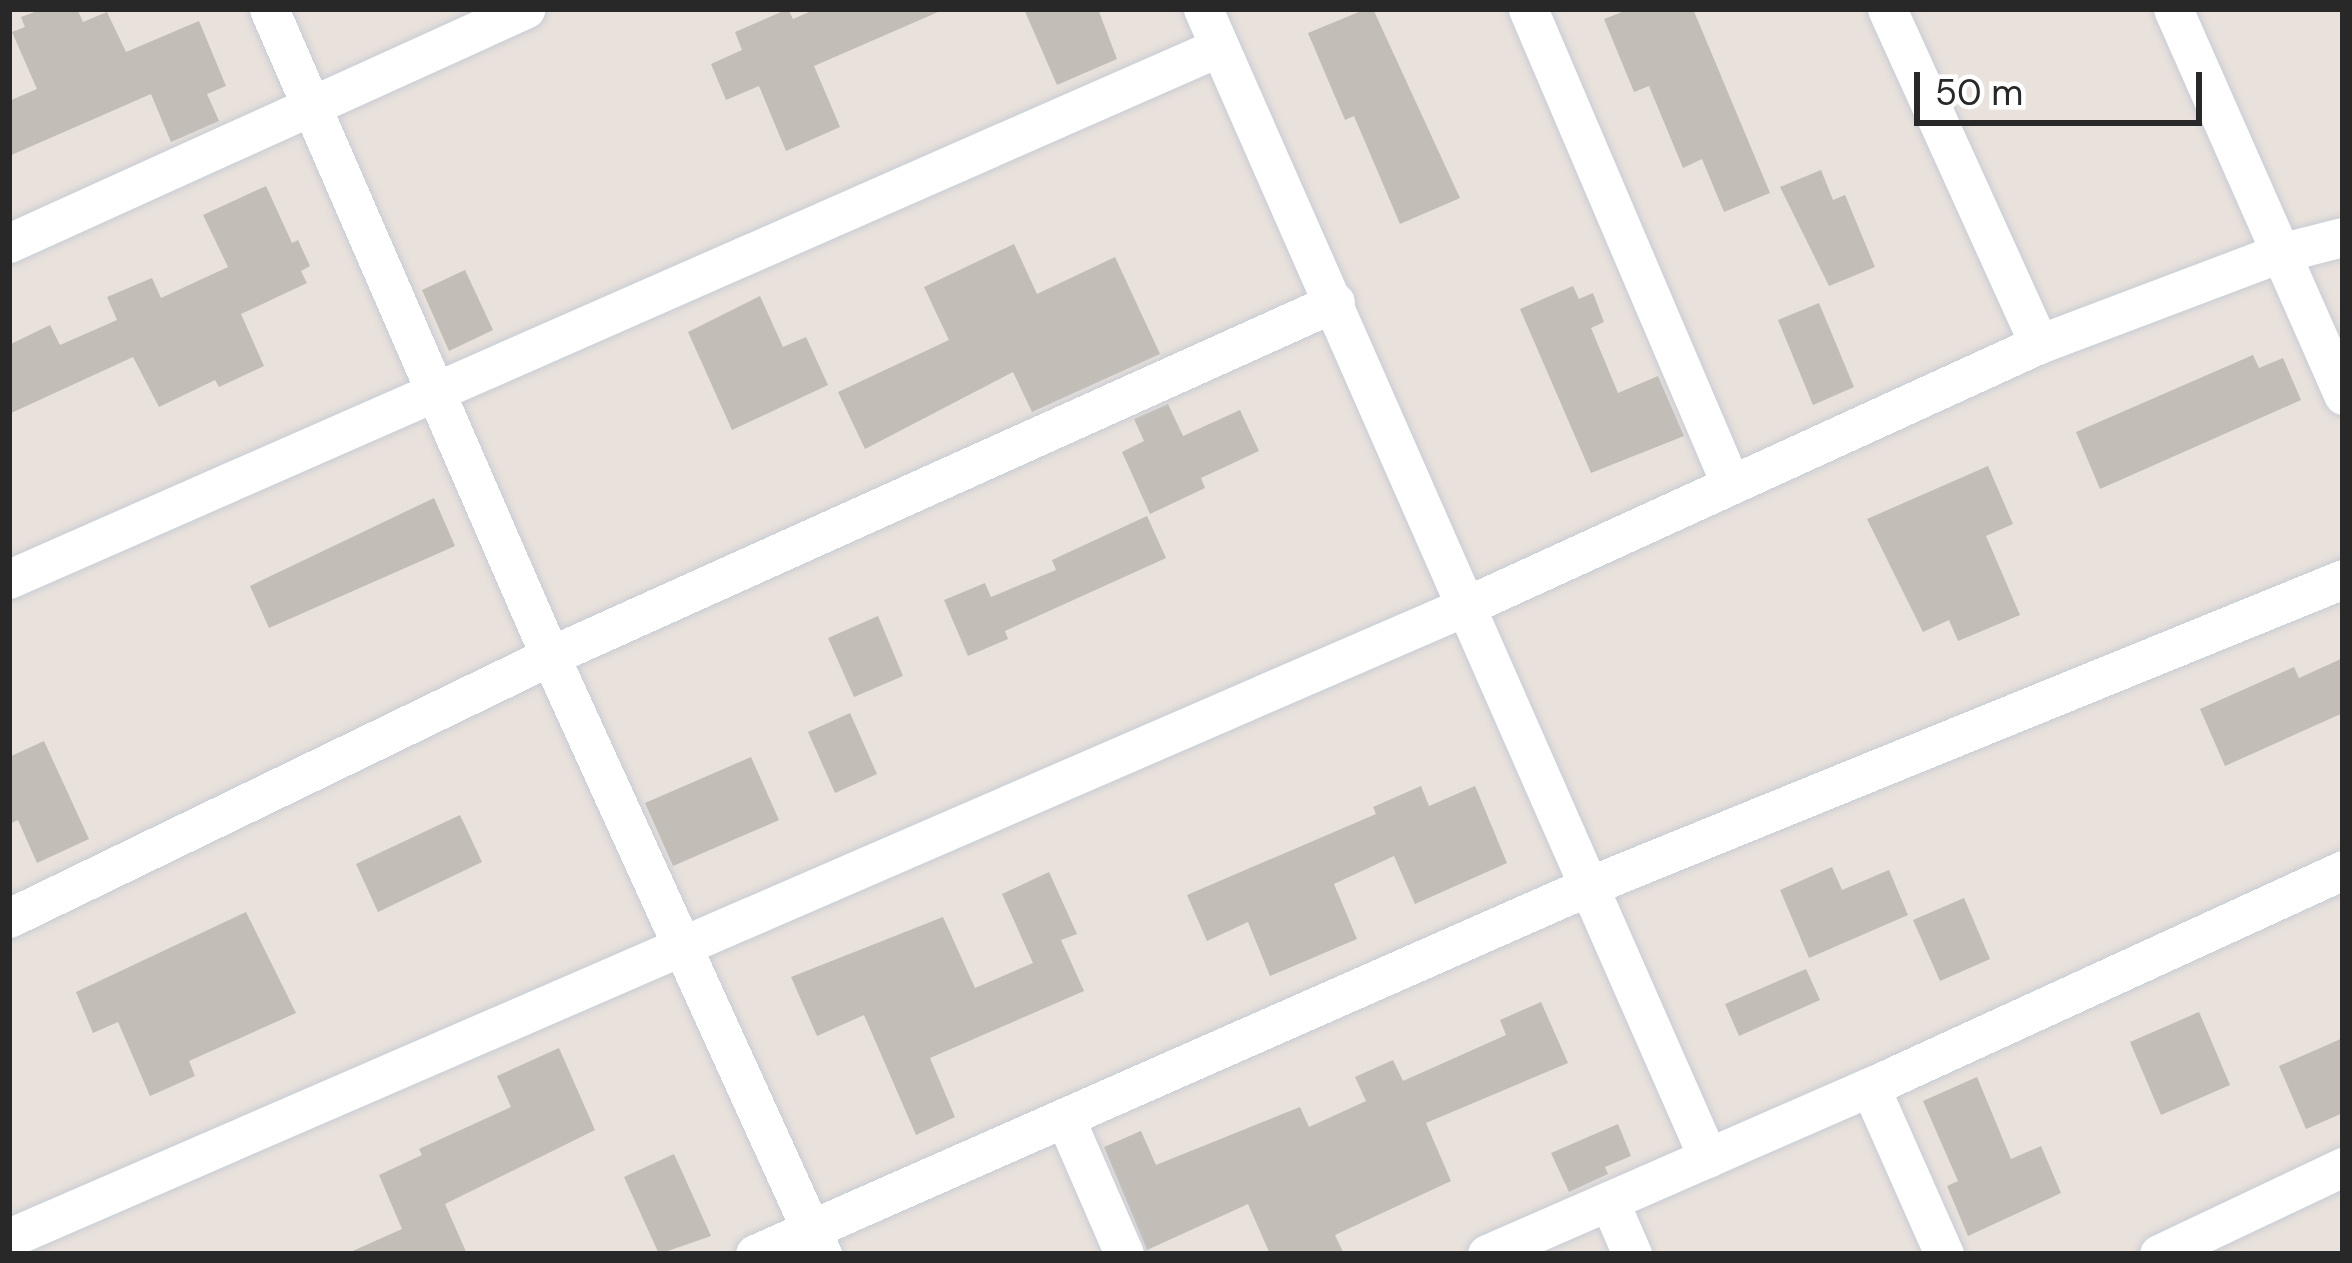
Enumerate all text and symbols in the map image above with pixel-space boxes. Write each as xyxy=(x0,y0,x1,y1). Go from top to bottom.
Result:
scale bar xyxy=(1920,48,2208,122)
text: 50 m xyxy=(1935,69,2023,116)

